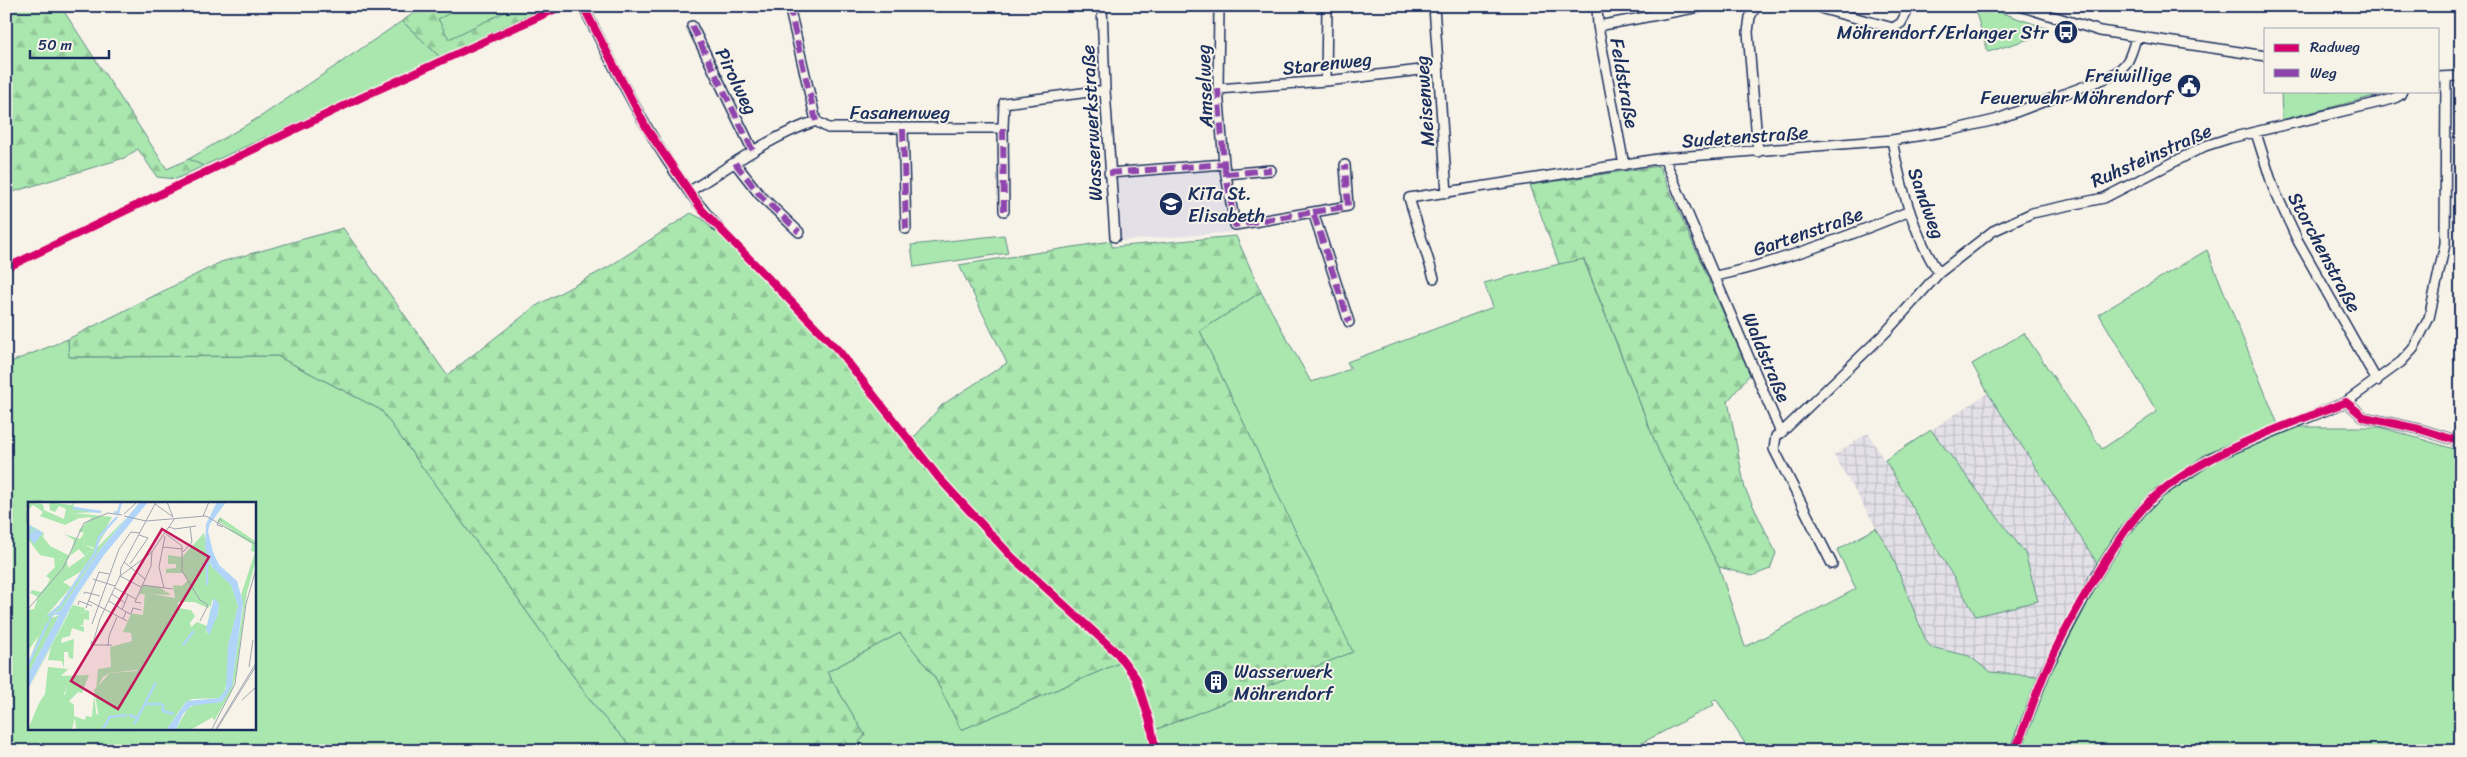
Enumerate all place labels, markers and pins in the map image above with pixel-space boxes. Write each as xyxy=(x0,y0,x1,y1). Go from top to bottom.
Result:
place label: Möhrendorf/Erlanger Str xyxy=(1837,16,2049,49)
bus stop icon: Möhrendorf/Erlanger Str xyxy=(2053,19,2079,45)
place label: Freiwillige Feuerwehr Möhrendorf xyxy=(1980,59,2175,114)
public building icon: Freiwillige Feuerwehr Möhrendorf xyxy=(2176,73,2202,99)
place label: KiTa St. Elisabeth xyxy=(1188,177,1265,232)
school or university icon: KiTa St. Elisabeth xyxy=(1158,191,1184,217)
place label: Wasserwerk Möhrendorf xyxy=(1234,655,1334,710)
building icon: Wasserwerk Möhrendorf xyxy=(1203,669,1229,695)

